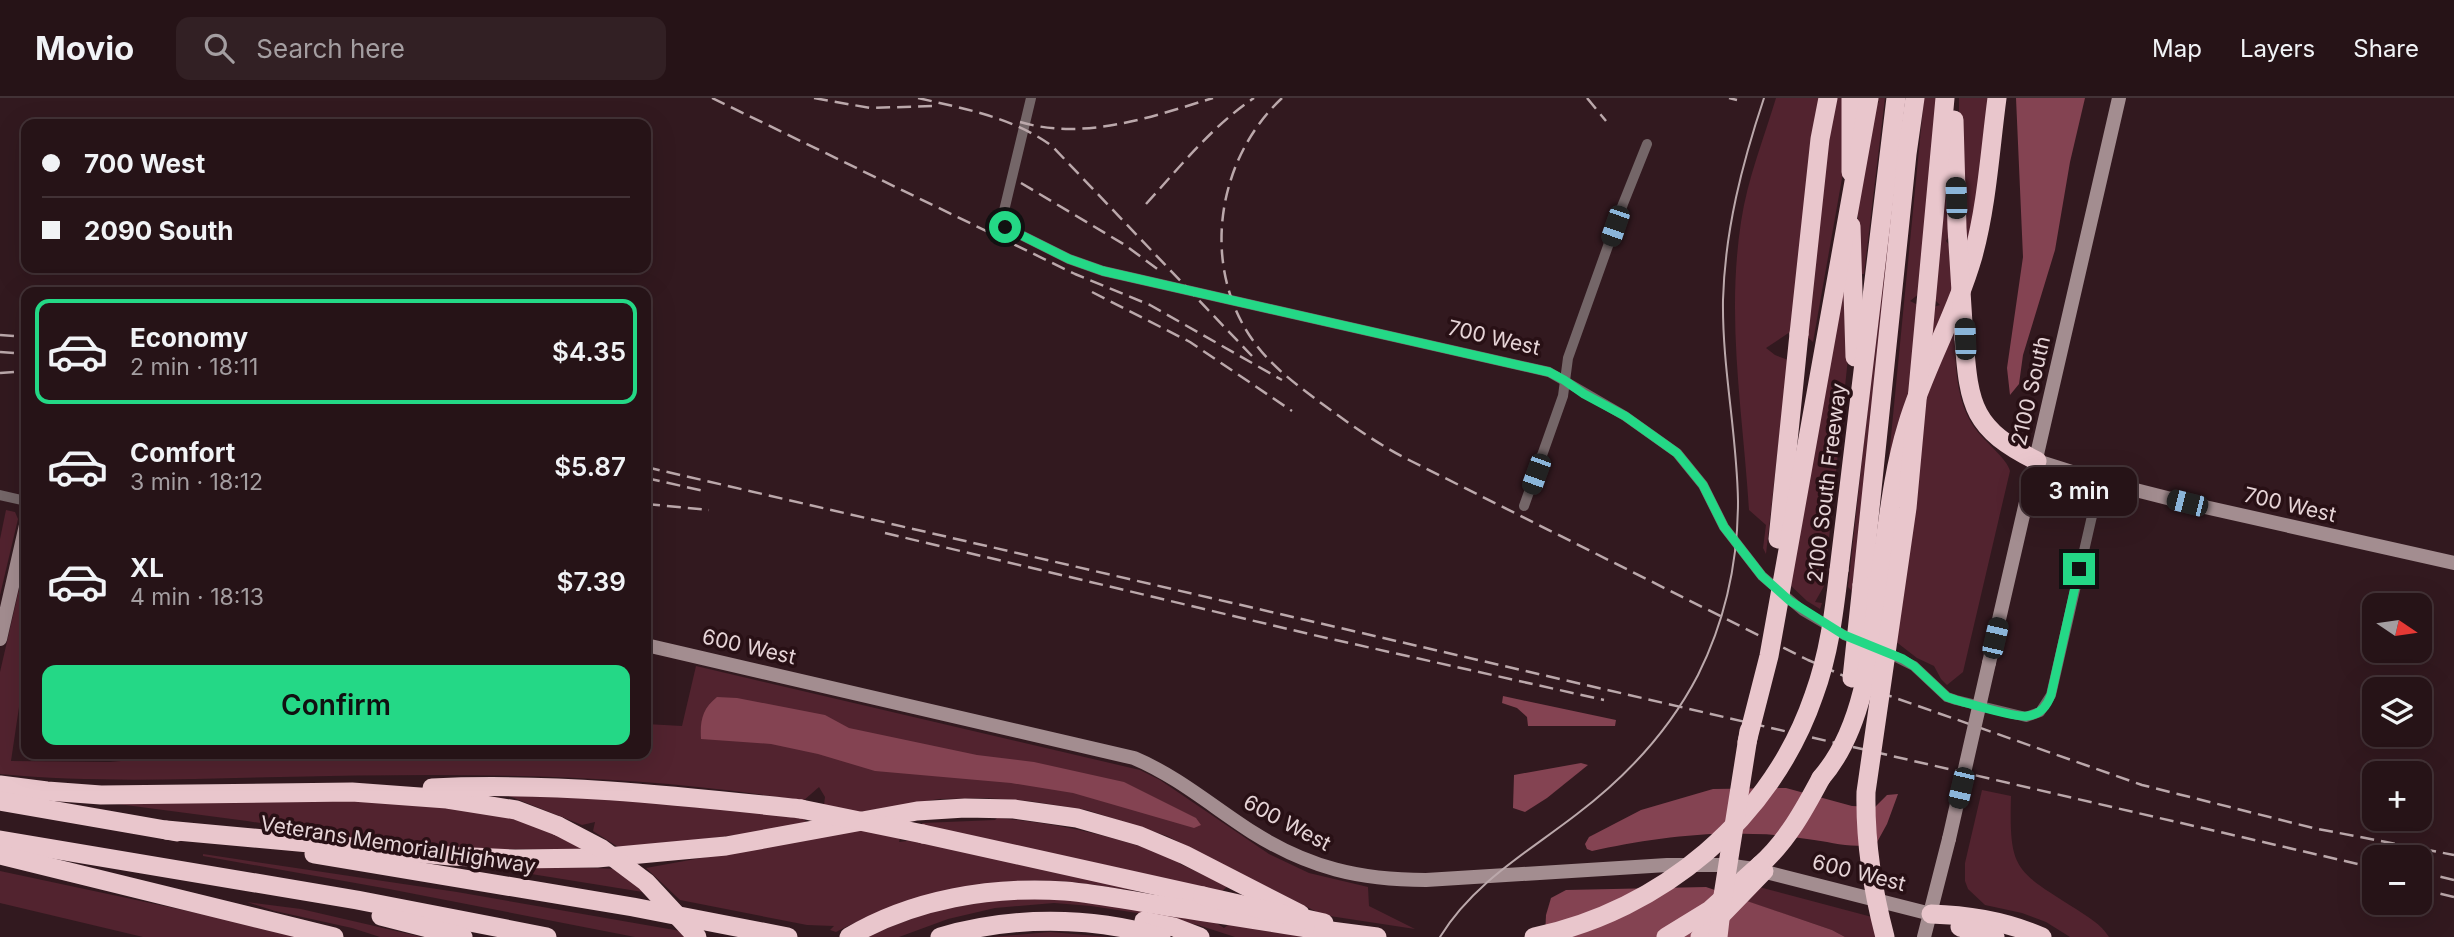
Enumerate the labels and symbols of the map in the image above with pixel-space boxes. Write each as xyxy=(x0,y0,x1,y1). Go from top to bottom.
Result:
car xyxy=(1945,177,1968,219)
car xyxy=(1599,203,1632,249)
route start xyxy=(989,211,1021,243)
street label: 700 West xyxy=(1446,315,1543,360)
car xyxy=(1954,318,1977,360)
street label: 2100 South xyxy=(2006,334,2055,448)
street label: 2100 South Freeway xyxy=(1802,381,1851,584)
car xyxy=(1519,451,1554,497)
callout: 3 min xyxy=(2021,468,2137,517)
street label: 700 West xyxy=(2242,482,2339,527)
car xyxy=(2165,488,2210,518)
route end xyxy=(2063,553,2095,585)
north arrow xyxy=(2362,593,2432,663)
car xyxy=(1981,615,2010,661)
street label: 600 West xyxy=(700,624,798,669)
car xyxy=(1947,765,1976,811)
street label: 600 West xyxy=(1239,789,1335,856)
street label: Veterans Memorial Highway xyxy=(259,810,538,879)
street label: 600 West xyxy=(1810,849,1908,896)

